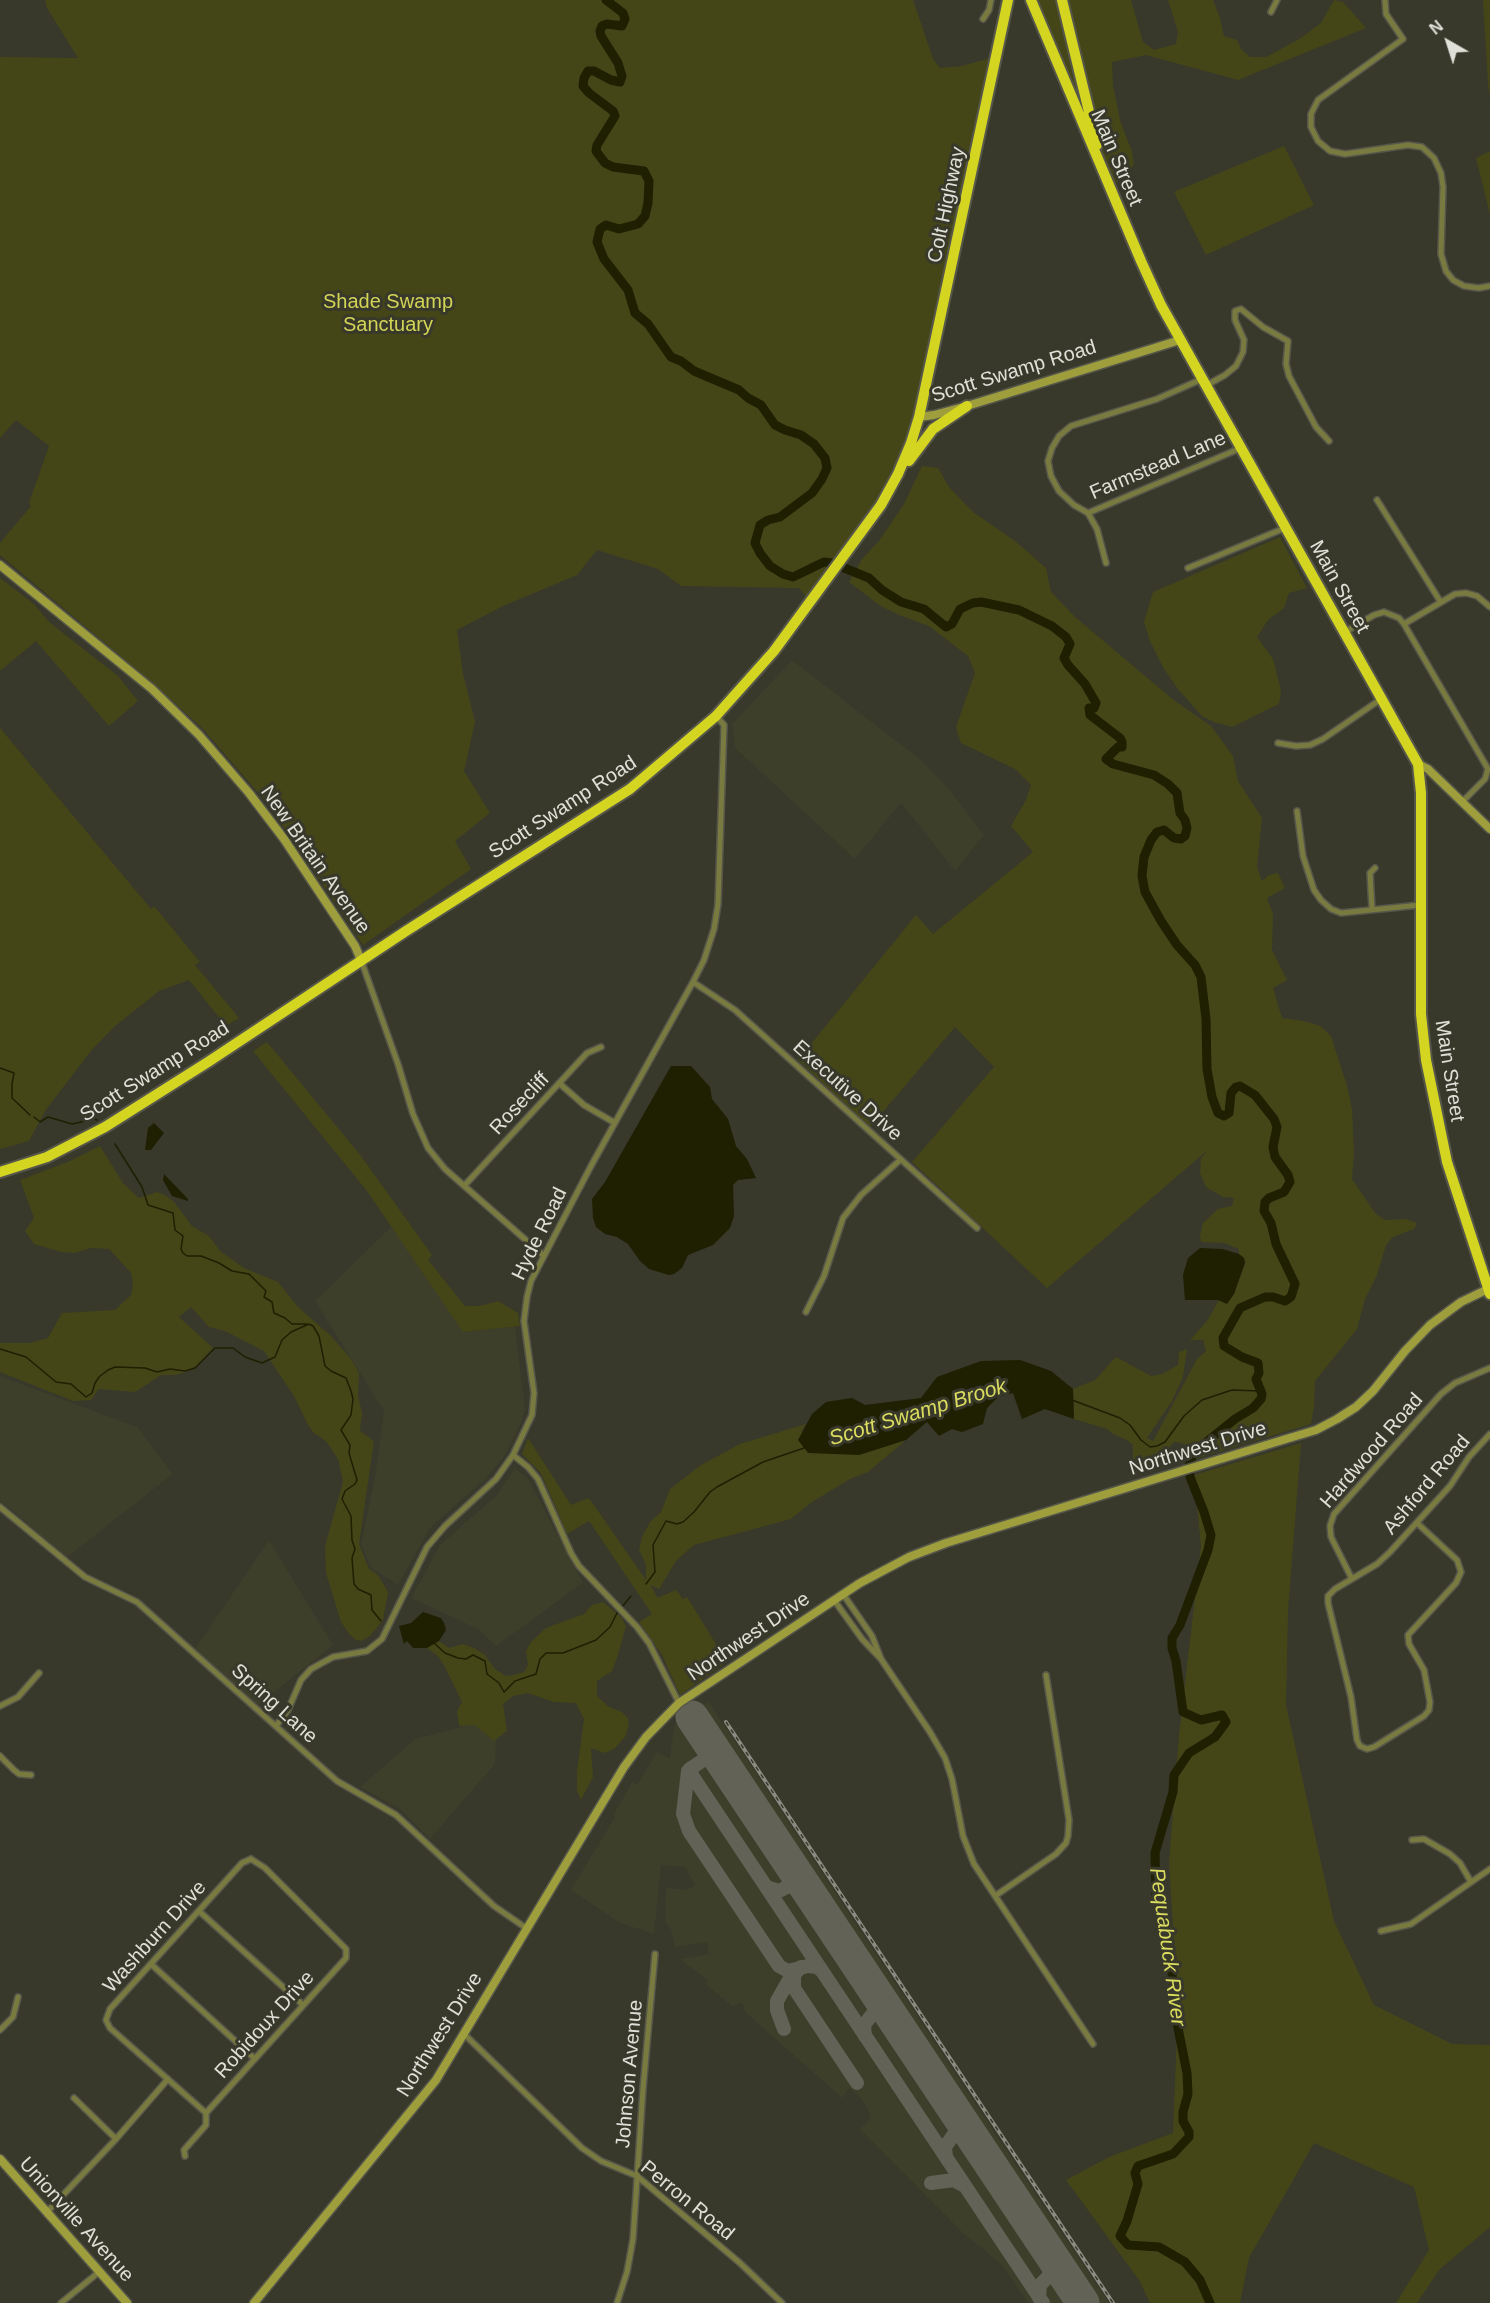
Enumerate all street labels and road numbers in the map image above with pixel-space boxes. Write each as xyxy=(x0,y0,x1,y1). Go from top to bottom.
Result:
street label: Main Street xyxy=(1085,106,1147,210)
street label: Colt Highway xyxy=(923,145,971,265)
street label: Scott Swamp Road xyxy=(929,335,1099,409)
street label: Farmstead Lane xyxy=(1086,427,1230,505)
street label: Main Street xyxy=(1304,536,1374,638)
street label: Scott Swamp Road xyxy=(485,751,641,865)
street label: New Britain Avenue xyxy=(255,781,375,939)
street label: Scott Swamp Road xyxy=(76,1016,234,1128)
street label: Main Street xyxy=(1429,1019,1469,1123)
street label: Executive Drive xyxy=(787,1036,907,1146)
street label: Rosecliff xyxy=(485,1068,555,1140)
street label: Hyde Road xyxy=(507,1184,573,1284)
street label: Hardwood Road xyxy=(1316,1389,1428,1513)
street label: Northwest Drive xyxy=(1126,1417,1270,1481)
street label: Ashford Road xyxy=(1379,1430,1475,1540)
street label: Northwest Drive xyxy=(683,1587,815,1687)
street label: Spring Lane xyxy=(226,1659,322,1749)
street label: Washburn Drive xyxy=(98,1876,212,1998)
street label: Robidoux Drive xyxy=(210,1966,320,2084)
street label: Northwest Drive xyxy=(392,1968,488,2102)
street label: Johnson Avenue xyxy=(612,1999,648,2149)
street label: Unionville Avenue xyxy=(14,2153,138,2287)
street label: Perron Road xyxy=(635,2156,739,2246)

